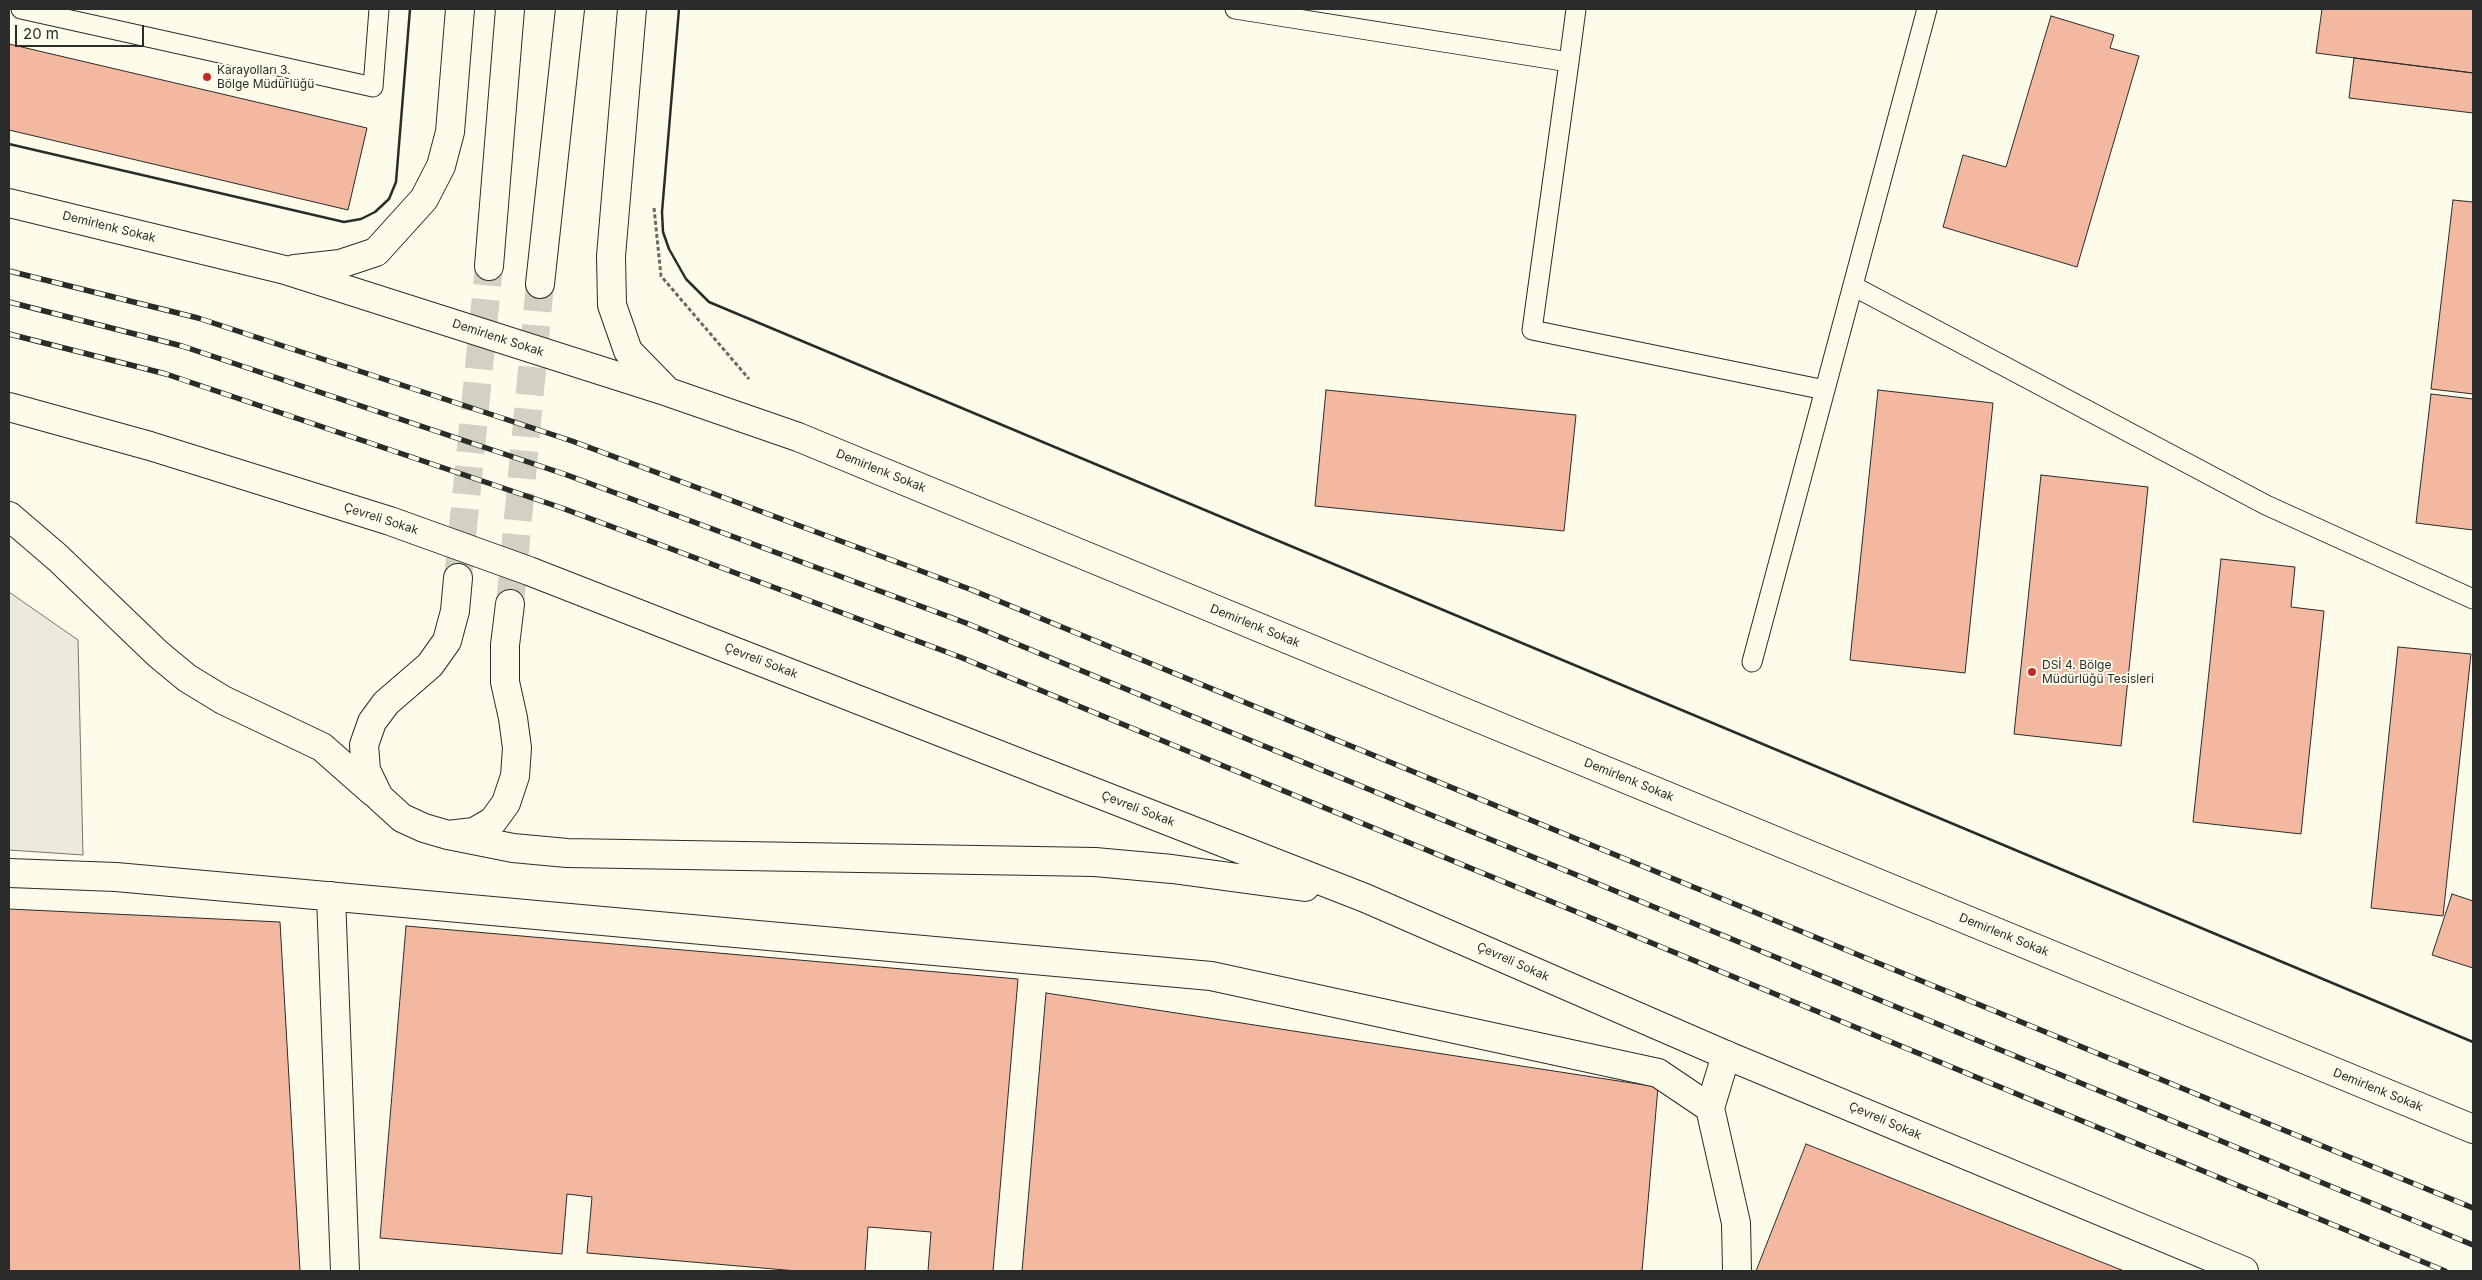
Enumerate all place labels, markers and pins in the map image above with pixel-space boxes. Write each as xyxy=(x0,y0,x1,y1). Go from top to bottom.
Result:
place label: Karayolları 3. Bölge Müdürlüğü xyxy=(217,63,314,91)
marker: Karayolları 3. Bölge Müdürlüğü xyxy=(201,71,213,83)
place label: DSİ 4. Bölge Müdürlüğü Tesisleri xyxy=(2042,658,2154,686)
marker: DSİ 4. Bölge Müdürlüğü Tesisleri xyxy=(2026,666,2038,678)

